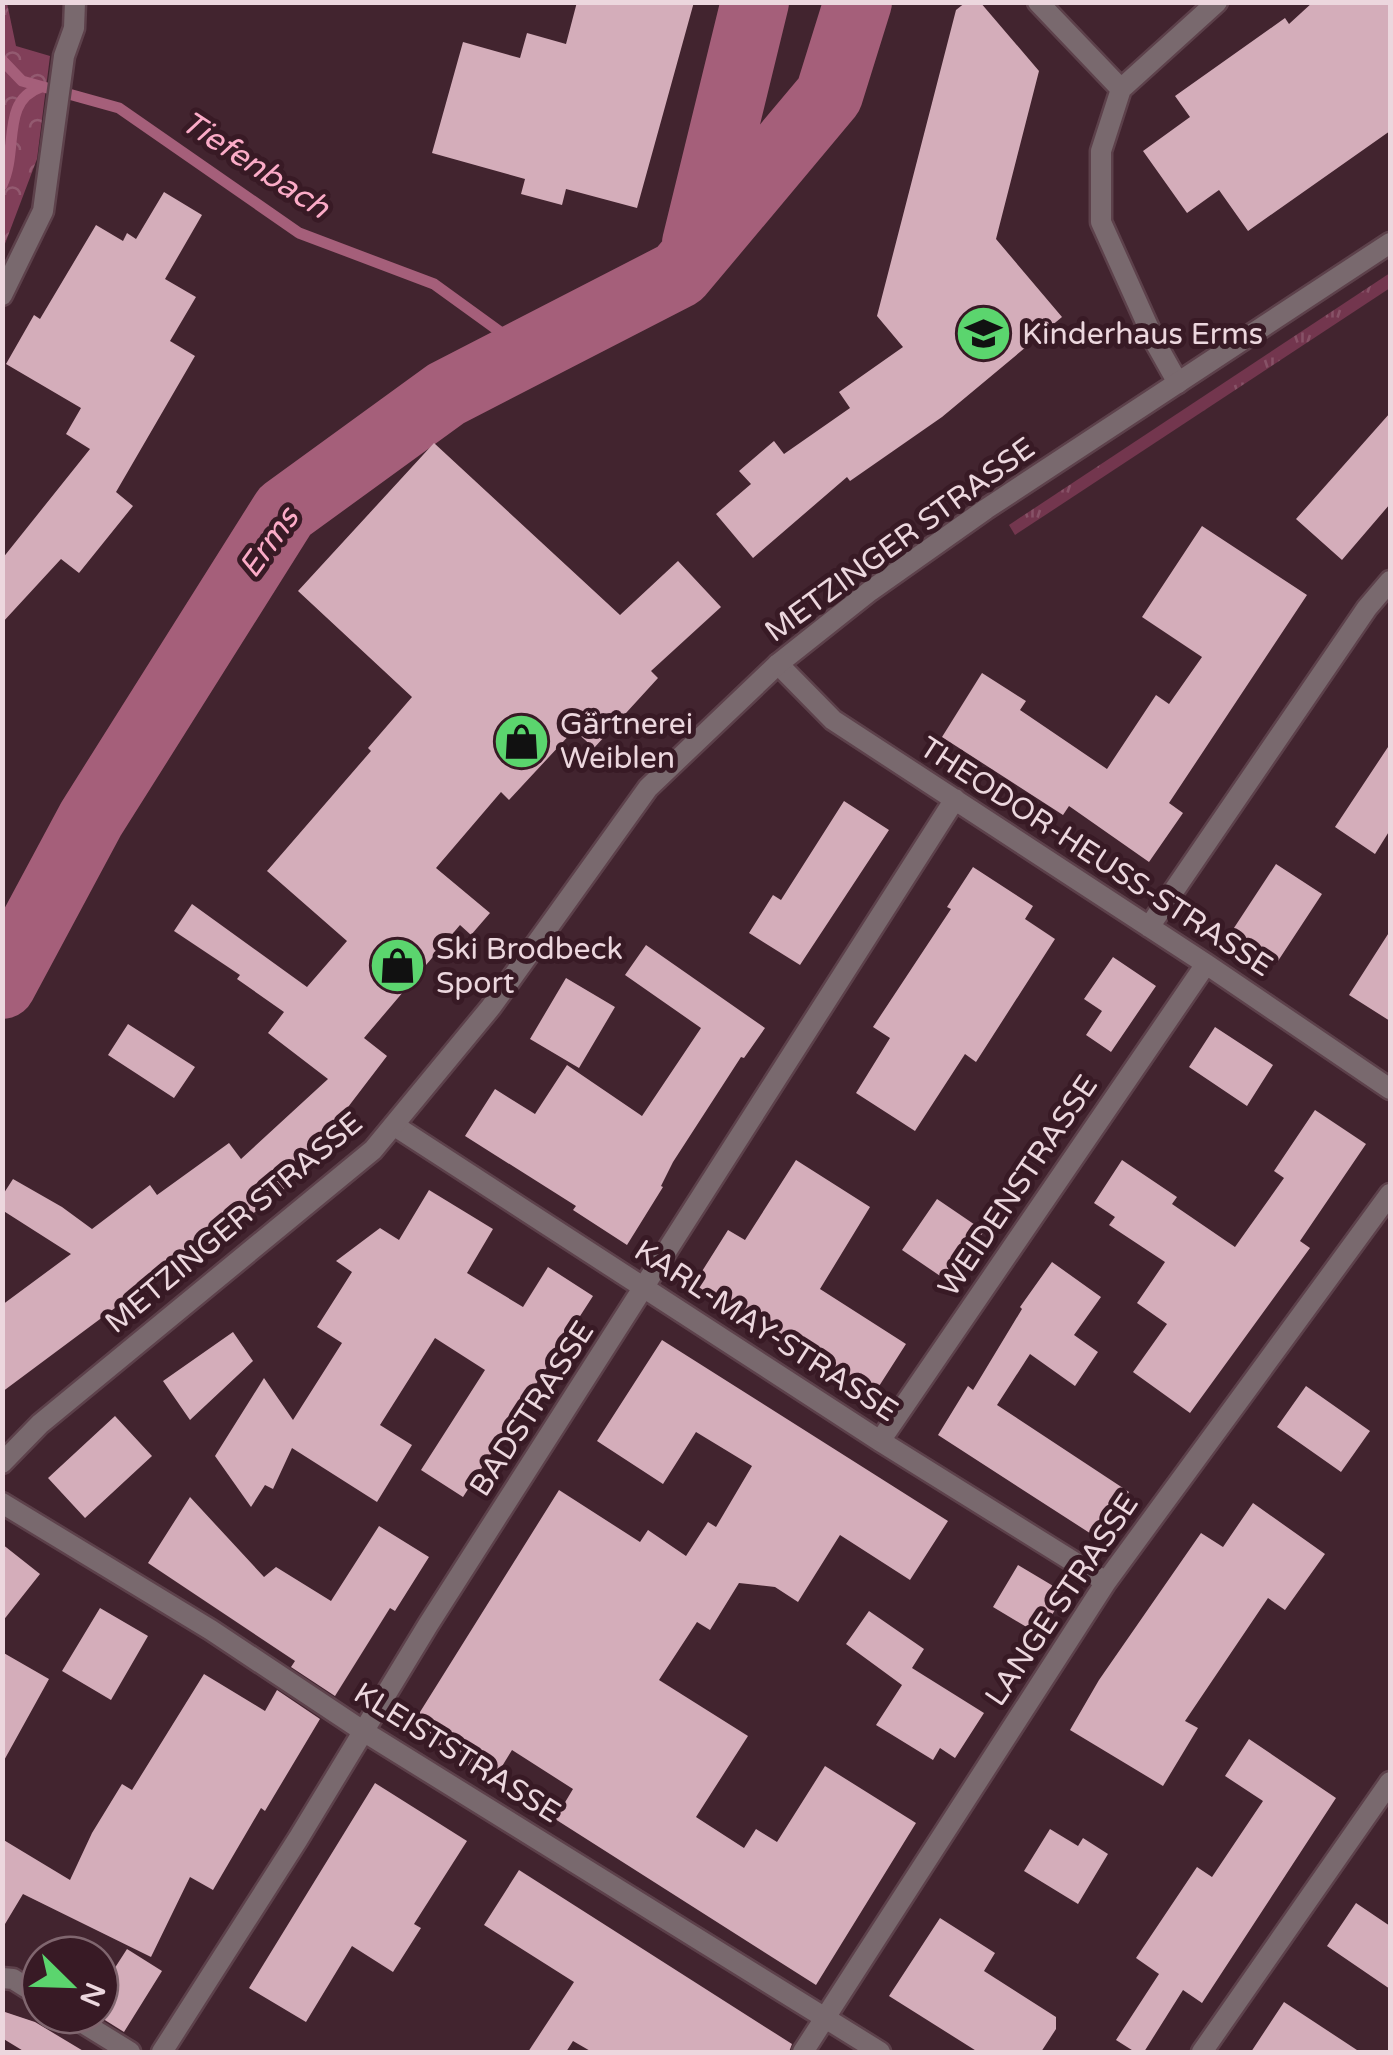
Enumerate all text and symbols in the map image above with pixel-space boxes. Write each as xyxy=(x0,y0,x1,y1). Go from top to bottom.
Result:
water label: Tiefenbach xyxy=(174,103,337,228)
school or university icon: Kinderhaus Erms xyxy=(953,304,1013,364)
place label: Kinderhaus Erms xyxy=(1022,316,1263,353)
street label: METZINGER STRASSE xyxy=(758,430,1042,650)
water label: Erms xyxy=(231,498,309,585)
place label: Gärtnerei Weiblen xyxy=(560,706,693,777)
shop icon: Gärtnerei Weiblen xyxy=(491,711,551,771)
street label: THEODOR-HEUSS-STRASSE xyxy=(913,729,1279,985)
place label: Ski Brodbeck Sport xyxy=(436,931,623,1002)
shop icon: Ski Brodbeck Sport xyxy=(367,936,427,996)
street label: WEIDENSTRASSE xyxy=(930,1068,1106,1304)
street label: METZINGER STRASSE xyxy=(98,1104,370,1342)
street label: KARL-MAY-STRASSE xyxy=(627,1232,905,1430)
street label: BADSTRASSE xyxy=(462,1315,602,1503)
street label: LANGE STRASSE xyxy=(977,1487,1147,1713)
street label: KLEISTSTRASSE xyxy=(347,1675,567,1831)
north arrow xyxy=(20,1935,120,2035)
text: N xyxy=(72,1977,112,2011)

